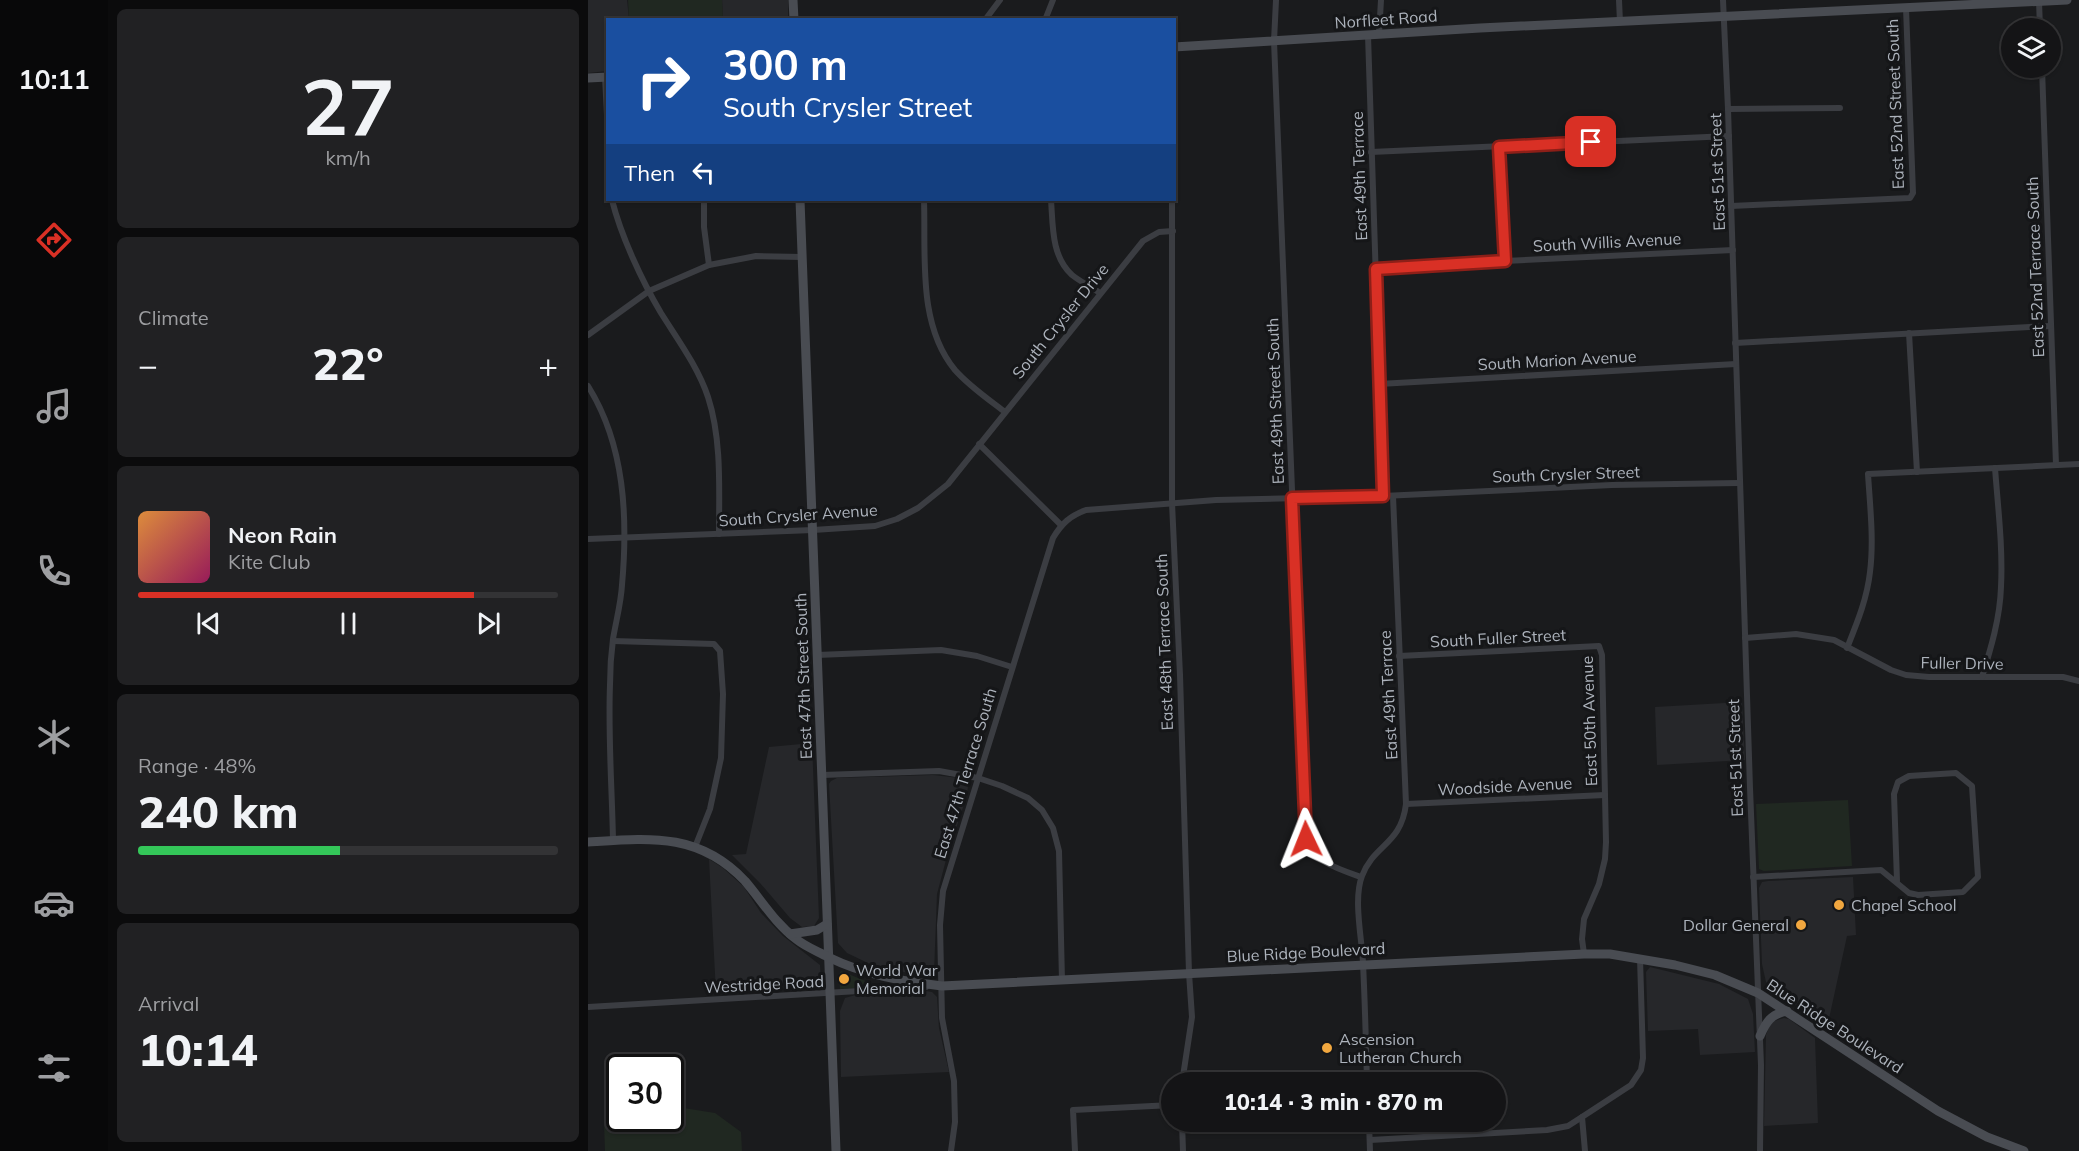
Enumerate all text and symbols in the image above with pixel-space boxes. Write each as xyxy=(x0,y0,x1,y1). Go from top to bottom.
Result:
street label: Norfleet Road xyxy=(1334,5,1438,33)
street label: East 52nd Street South xyxy=(1882,18,1908,190)
map controls xyxy=(2001,18,2061,78)
button: layers xyxy=(2001,18,2061,78)
text: 300 m xyxy=(723,38,848,91)
icon: right xyxy=(624,42,702,120)
text: 27 xyxy=(301,57,395,155)
text: 10:11 xyxy=(18,62,90,96)
text: South Crysler Street xyxy=(723,90,972,124)
street label: East 49th Terrace xyxy=(1347,111,1371,241)
street label: East 51st Street xyxy=(1705,112,1729,231)
pin xyxy=(1565,116,1616,167)
icon: arrive xyxy=(1574,125,1607,158)
text: km/h xyxy=(325,145,371,170)
icon: left xyxy=(687,156,720,189)
text: Then xyxy=(624,159,675,187)
street label: East 52nd Terrace South xyxy=(2022,176,2048,358)
icon: directions xyxy=(33,219,75,261)
street label: South Willis Avenue xyxy=(1532,228,1682,256)
street label: South Crysler Drive xyxy=(1008,259,1112,383)
text: Climate xyxy=(138,305,209,330)
street label: East 49th Street South xyxy=(1262,317,1288,485)
text: 22° xyxy=(312,335,384,391)
text: − xyxy=(138,344,158,385)
text: + xyxy=(538,344,558,385)
street label: South Marion Avenue xyxy=(1477,346,1637,374)
icon: music xyxy=(33,385,75,427)
street label: South Crysler Street xyxy=(1492,461,1641,487)
street label: South Crysler Avenue xyxy=(718,499,878,531)
text: Neon Rain xyxy=(228,521,337,549)
text: Kite Club xyxy=(228,549,310,574)
icon: phone xyxy=(33,550,75,592)
street label: East 48th Terrace South xyxy=(1151,553,1177,731)
street label: East 47th Street South xyxy=(790,592,816,760)
icon: previous xyxy=(192,607,225,640)
icon: pause xyxy=(332,607,365,640)
icon: next xyxy=(472,607,505,640)
street label: South Fuller Street xyxy=(1430,624,1567,652)
street label: East 49th Terrace xyxy=(1375,630,1401,760)
street label: Fuller Drive xyxy=(1920,652,2004,674)
street label: East 50th Avenue xyxy=(1577,655,1601,787)
street label: East 47th Terrace South xyxy=(930,685,1000,861)
street label: East 51st Street xyxy=(1723,698,1747,817)
icon: climate xyxy=(33,716,75,758)
text: Range · 48% xyxy=(138,753,256,778)
street label: Woodside Avenue xyxy=(1437,772,1573,800)
text: 240 km xyxy=(138,783,299,839)
position arrow xyxy=(1274,807,1338,871)
icon: car xyxy=(33,882,75,924)
place label: Chapel School xyxy=(1851,895,1957,915)
marker: Chapel School xyxy=(1832,898,1846,912)
place label: Dollar General xyxy=(1683,915,1789,935)
marker: Dollar General xyxy=(1794,918,1808,932)
street label: Blue Ridge Boulevard xyxy=(1226,938,1386,966)
place label: World War Memorial xyxy=(856,960,938,998)
street label: Westridge Road xyxy=(704,971,824,997)
marker: World War Memorial xyxy=(837,972,851,986)
street label: Blue Ridge Boulevard xyxy=(1763,974,1907,1078)
text: Arrival xyxy=(138,991,199,1016)
text: 10:14 xyxy=(138,1021,258,1077)
place label: Ascension Lutheran Church xyxy=(1339,1029,1462,1067)
marker: Ascension Lutheran Church xyxy=(1320,1041,1334,1055)
icon: filters xyxy=(33,1047,75,1089)
speed limit sign: 30 xyxy=(606,1054,684,1132)
text: 10:14 · 3 min · 870 m xyxy=(1224,1088,1443,1116)

